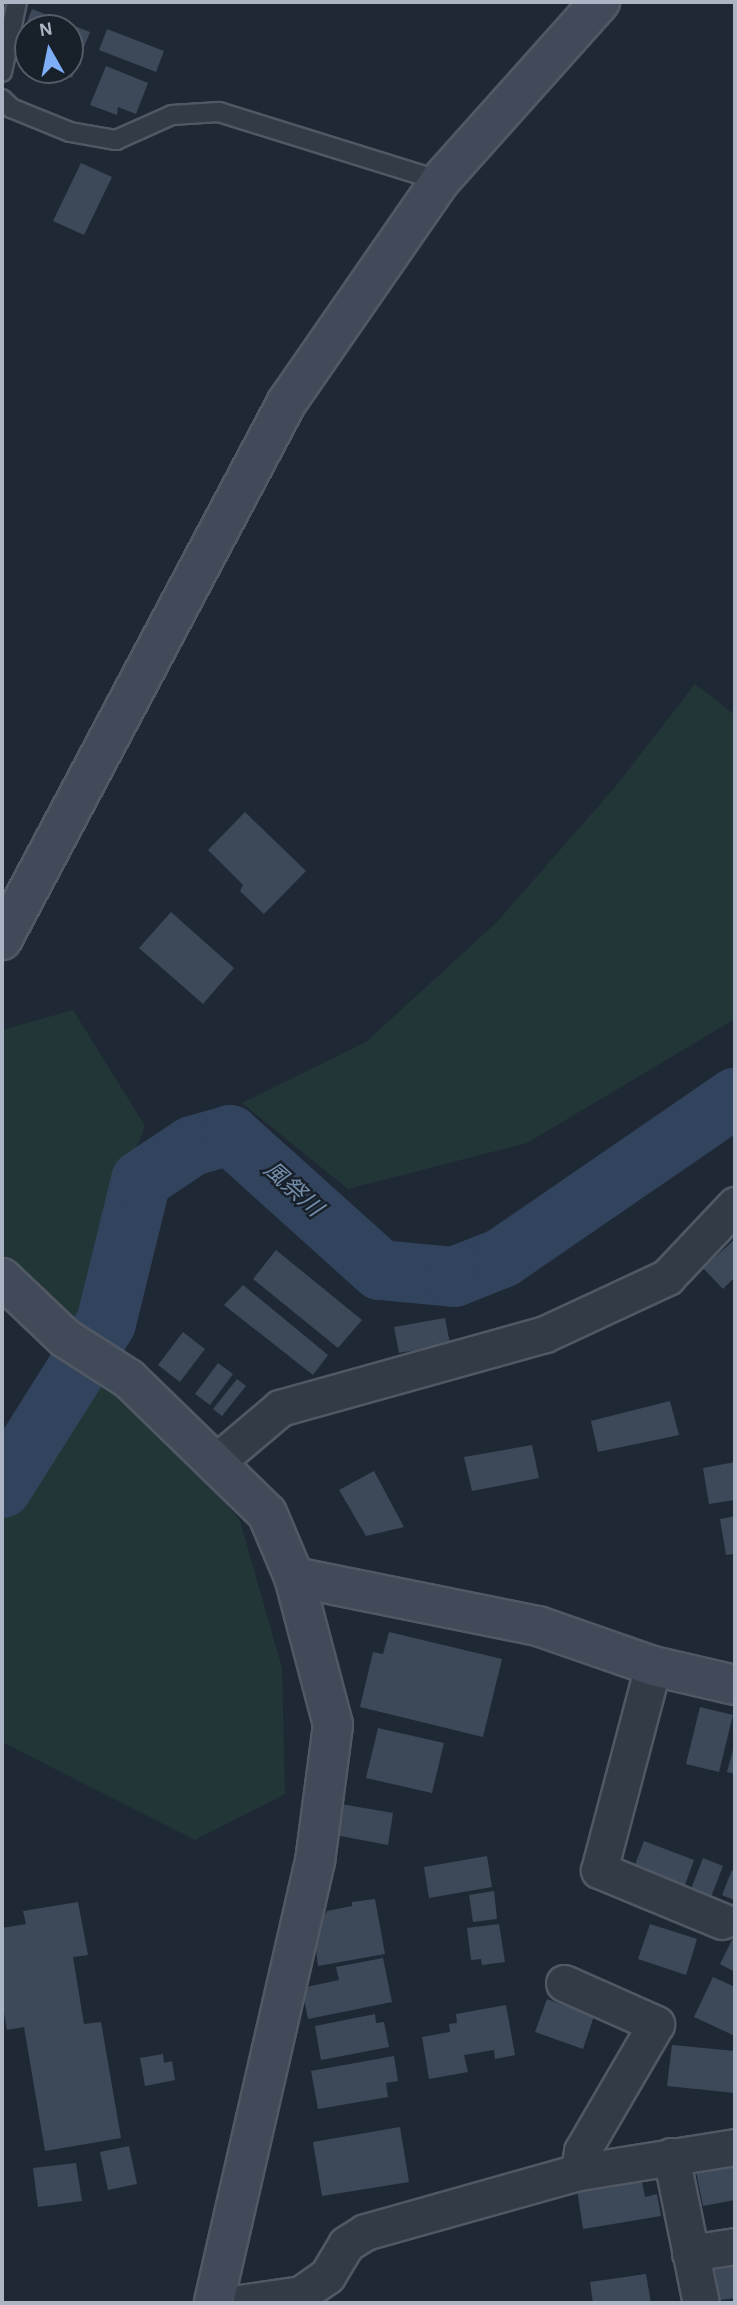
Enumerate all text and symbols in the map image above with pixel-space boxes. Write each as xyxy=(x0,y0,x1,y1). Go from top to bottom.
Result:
north arrow xyxy=(14,14,84,84)
text: N xyxy=(38,19,54,40)
water label: 風祭川 xyxy=(257,1157,327,1223)

